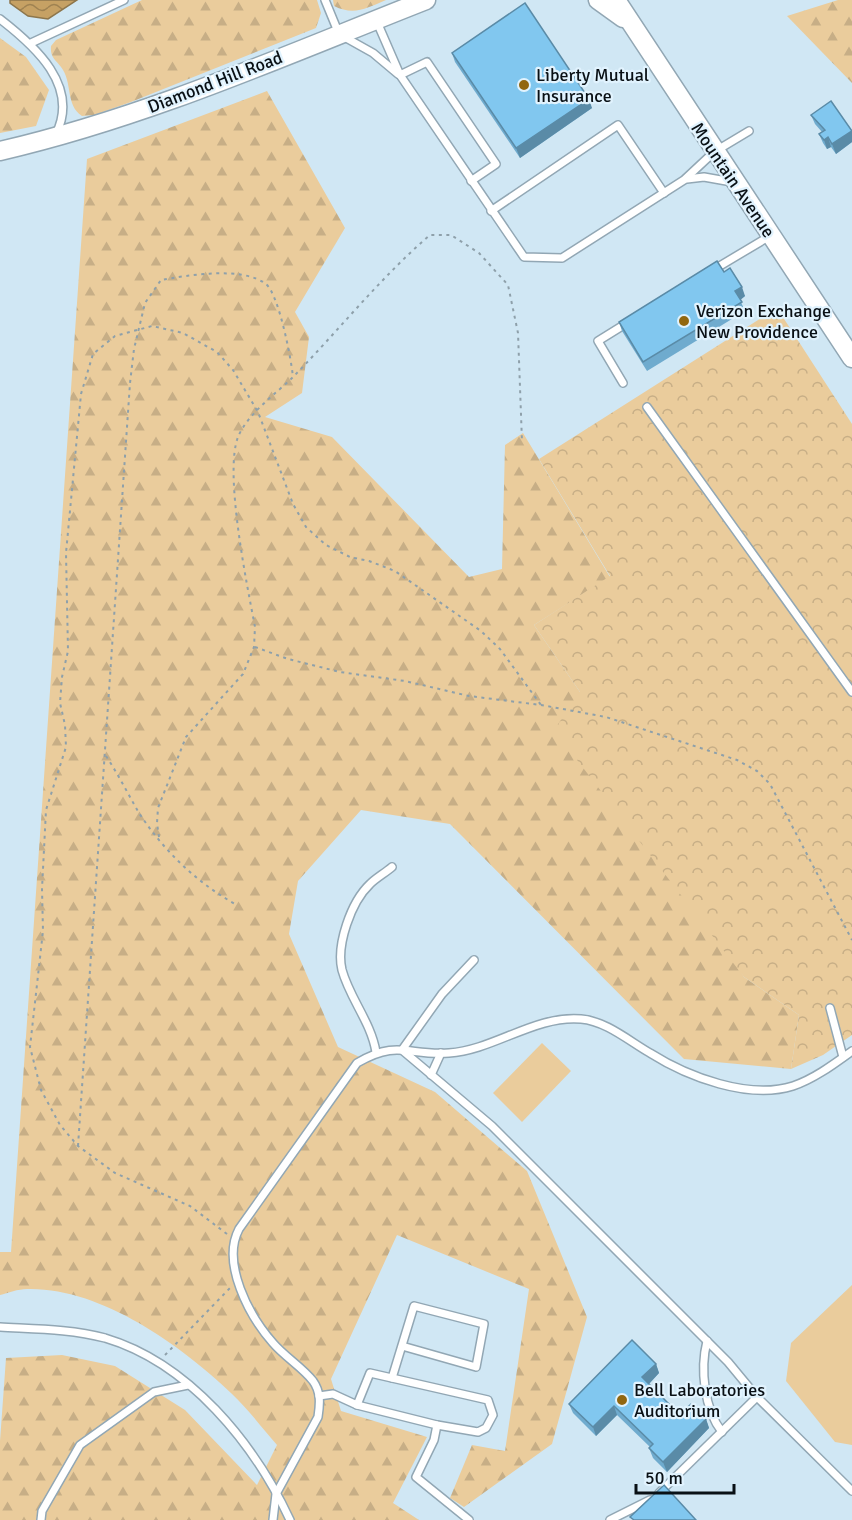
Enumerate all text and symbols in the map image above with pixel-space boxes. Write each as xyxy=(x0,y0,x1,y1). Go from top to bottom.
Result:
street label: Diamond Hill Road xyxy=(145,46,285,118)
place label: Liberty Mutual Insurance xyxy=(536,64,649,107)
marker: Liberty Mutual Insurance xyxy=(517,78,531,92)
street label: Mountain Avenue xyxy=(686,118,780,242)
place label: Verizon Exchange New Providence xyxy=(696,300,831,343)
marker: Verizon Exchange New Providence xyxy=(677,314,691,328)
place label: Bell Laboratories Auditorium xyxy=(634,1379,765,1422)
marker: Bell Laboratories Auditorium xyxy=(615,1393,629,1407)
scale bar xyxy=(636,1457,734,1495)
text: 50 m xyxy=(645,1467,683,1489)

